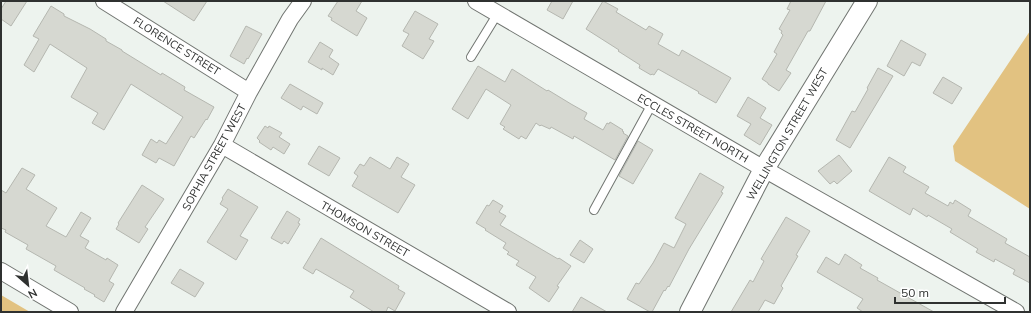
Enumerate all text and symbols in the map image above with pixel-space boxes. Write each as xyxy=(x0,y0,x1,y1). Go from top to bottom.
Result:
street label: FLORENCE STREET xyxy=(131,14,223,79)
street label: WELLINGTON STREET WEST xyxy=(743,65,831,203)
street label: ECCLES STREET NORTH xyxy=(635,91,751,165)
street label: SOPHIA STREET WEST xyxy=(179,101,249,213)
street label: THOMSON STREET xyxy=(318,198,412,260)
north arrow xyxy=(8,265,48,305)
scale bar xyxy=(895,279,1005,305)
text: 50 m xyxy=(901,285,929,300)
text: N xyxy=(26,286,40,302)

